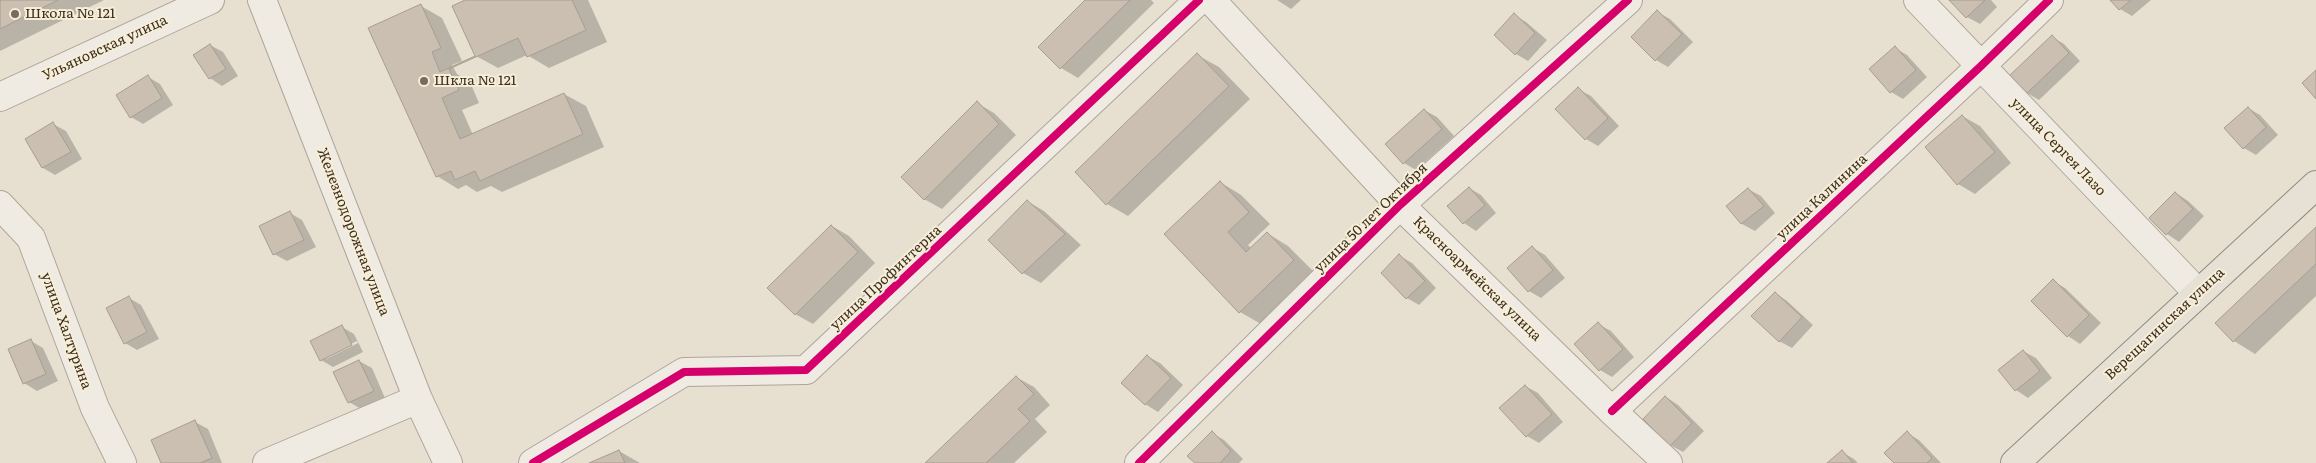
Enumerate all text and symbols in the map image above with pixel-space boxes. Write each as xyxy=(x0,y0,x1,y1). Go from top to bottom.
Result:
place label: Школа № 121 xyxy=(25,6,115,22)
marker: Школа № 121 xyxy=(9,8,21,20)
street label: Ульяновская улица xyxy=(40,12,170,84)
place label: Шкла № 121 xyxy=(434,73,516,89)
marker: Шкла № 121 xyxy=(418,75,430,87)
street label: улица Сергея Лазо xyxy=(2007,94,2109,200)
street label: Железнодорожная улица xyxy=(313,146,393,318)
street label: улица Калинина xyxy=(1773,151,1871,243)
street label: улица 50 лет Октября xyxy=(1311,160,1431,276)
street label: Красноармейская улица xyxy=(1409,213,1545,345)
street label: улица Профинтерна xyxy=(827,222,945,334)
street label: Верещагинская улица xyxy=(2102,264,2228,384)
street label: улица Халтурина xyxy=(37,270,95,392)

